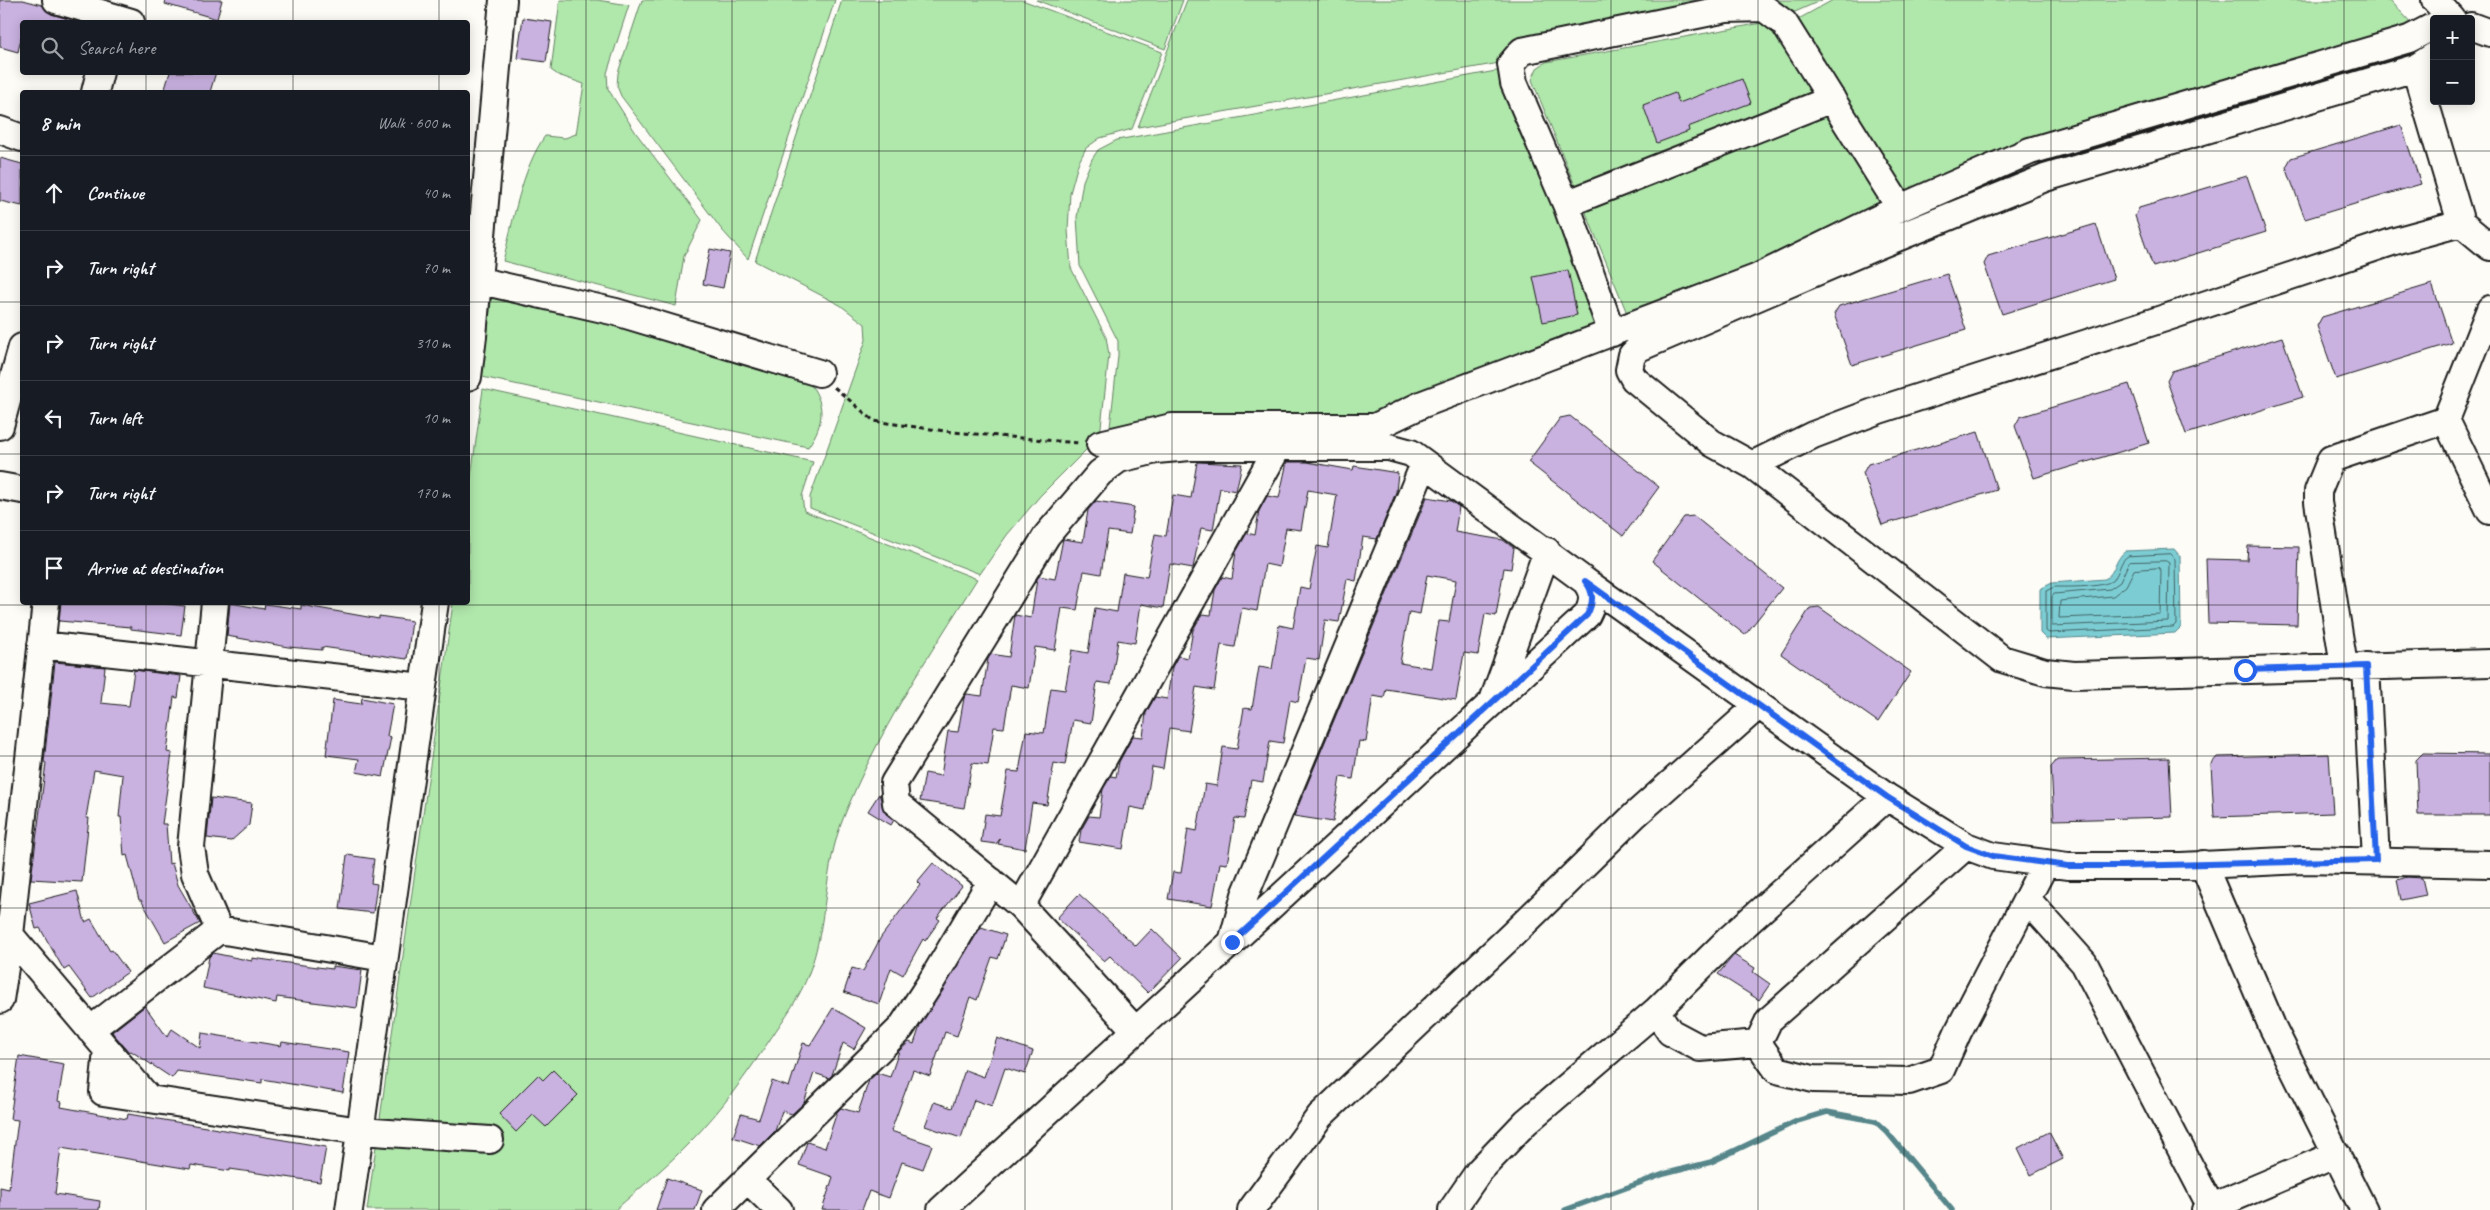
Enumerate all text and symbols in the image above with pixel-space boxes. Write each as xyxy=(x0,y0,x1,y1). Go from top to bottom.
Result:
map controls xyxy=(2430,15,2475,105)
button: + xyxy=(2430,15,2475,60)
search box xyxy=(20,20,470,75)
icon: search xyxy=(38,34,66,62)
text: Search here xyxy=(78,36,155,60)
button: − xyxy=(2430,60,2475,105)
text: 8 min xyxy=(40,110,80,136)
text: Walk · 600 m xyxy=(378,113,450,133)
icon: ahead xyxy=(40,179,68,207)
text: Continue xyxy=(87,181,144,205)
text: 40 m xyxy=(423,183,450,203)
icon: right xyxy=(40,254,68,282)
text: Turn right xyxy=(87,256,154,280)
text: 70 m xyxy=(423,258,450,278)
icon: right xyxy=(40,329,68,357)
text: Turn right xyxy=(87,331,154,355)
text: 310 m xyxy=(416,333,450,353)
icon: left xyxy=(40,404,68,432)
text: Turn left xyxy=(87,406,142,430)
text: 10 m xyxy=(423,408,450,428)
icon: right xyxy=(40,479,68,507)
text: Turn right xyxy=(87,481,154,505)
text: 170 m xyxy=(416,483,450,503)
icon: arrive xyxy=(40,554,68,582)
text: Arrive at destination xyxy=(87,556,223,580)
route start xyxy=(2234,659,2257,682)
route end xyxy=(1221,931,1244,954)

